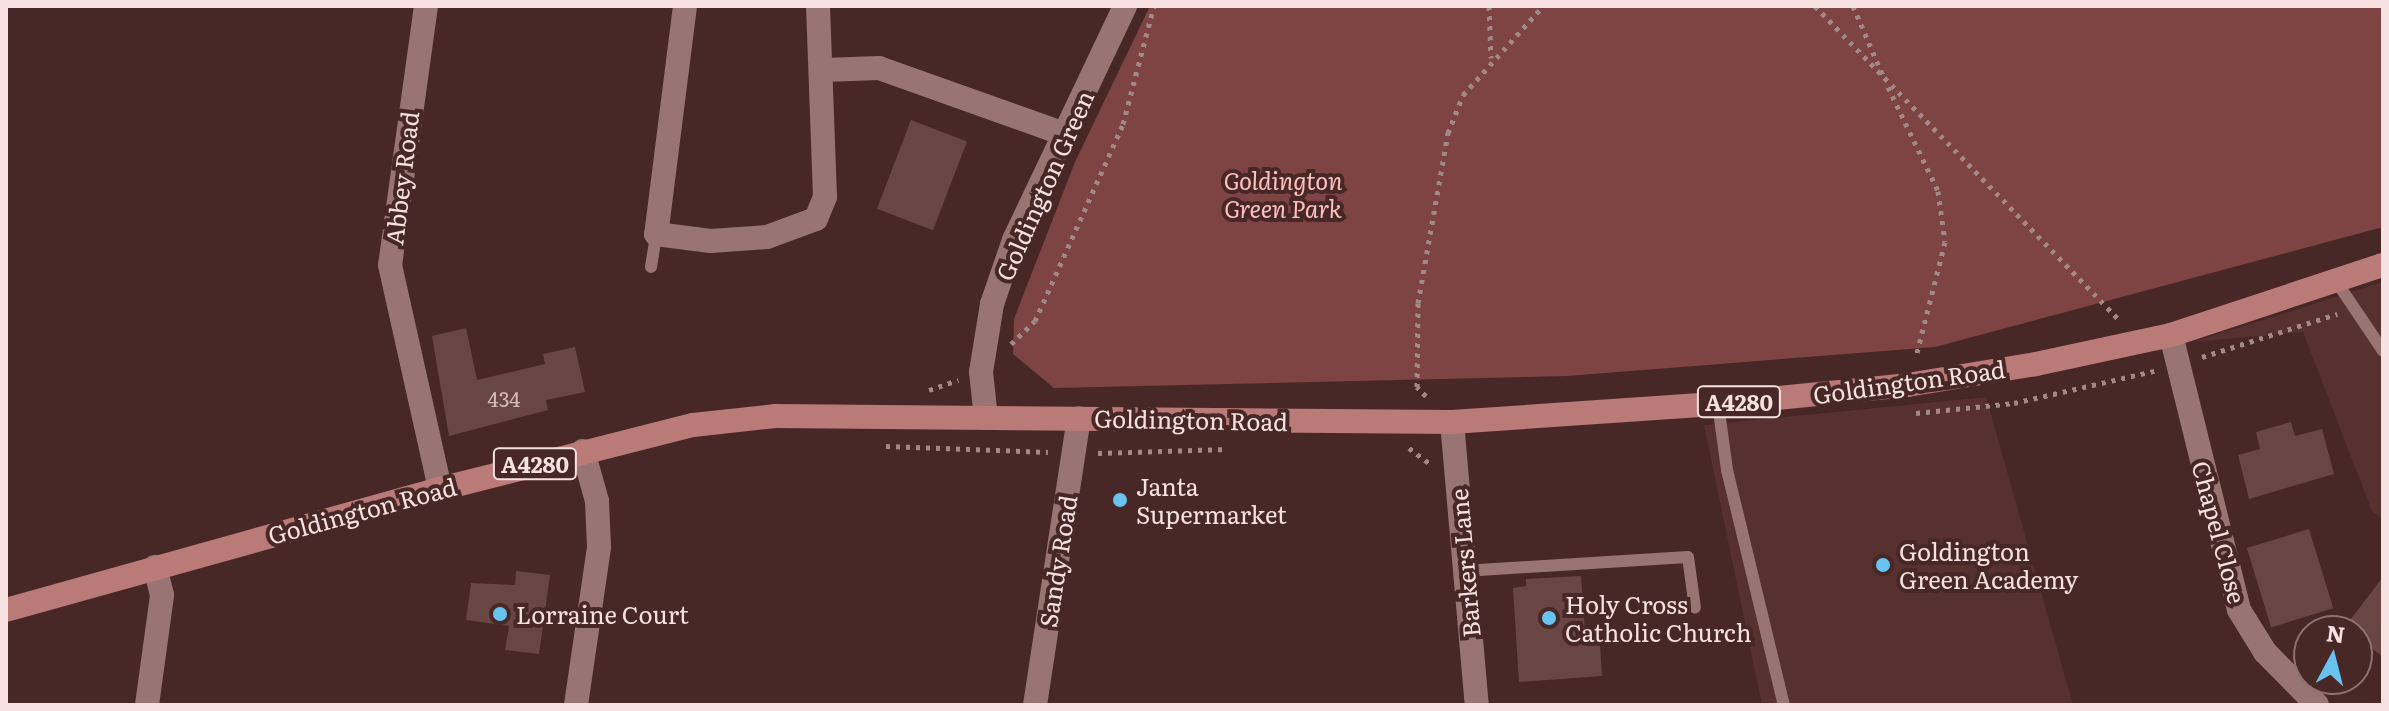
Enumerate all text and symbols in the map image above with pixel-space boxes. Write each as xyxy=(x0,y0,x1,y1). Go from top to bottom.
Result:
street label: Goldington Green xyxy=(989,85,1099,285)
street label: Abbey Road xyxy=(379,109,423,247)
park label: Goldington Green Park xyxy=(1224,166,1342,222)
street label: Goldington Road xyxy=(1811,353,2007,409)
road number: A4280 xyxy=(1695,384,1783,420)
house number: 434 xyxy=(488,386,520,410)
street label: Goldington Road xyxy=(1094,403,1288,435)
road number: A4280 xyxy=(491,446,579,482)
street label: Chapel Close xyxy=(2187,458,2253,606)
street label: Goldington Road xyxy=(265,471,459,549)
place label: Janta Supermarket xyxy=(1136,472,1287,528)
street label: Barkers Lane xyxy=(1443,487,1485,639)
marker: Janta Supermarket xyxy=(1111,491,1129,509)
street label: Sandy Road xyxy=(1032,493,1082,629)
place label: Goldington Green Academy xyxy=(1899,537,2078,593)
marker: Goldington Green Academy xyxy=(1874,556,1892,574)
place label: Holy Cross Catholic Church xyxy=(1565,590,1752,646)
place label: Lorraine Court xyxy=(516,600,689,628)
marker: Lorraine Court xyxy=(491,605,509,623)
marker: Holy Cross Catholic Church xyxy=(1540,609,1558,627)
north arrow xyxy=(2293,615,2373,695)
text: N xyxy=(2325,615,2347,650)

